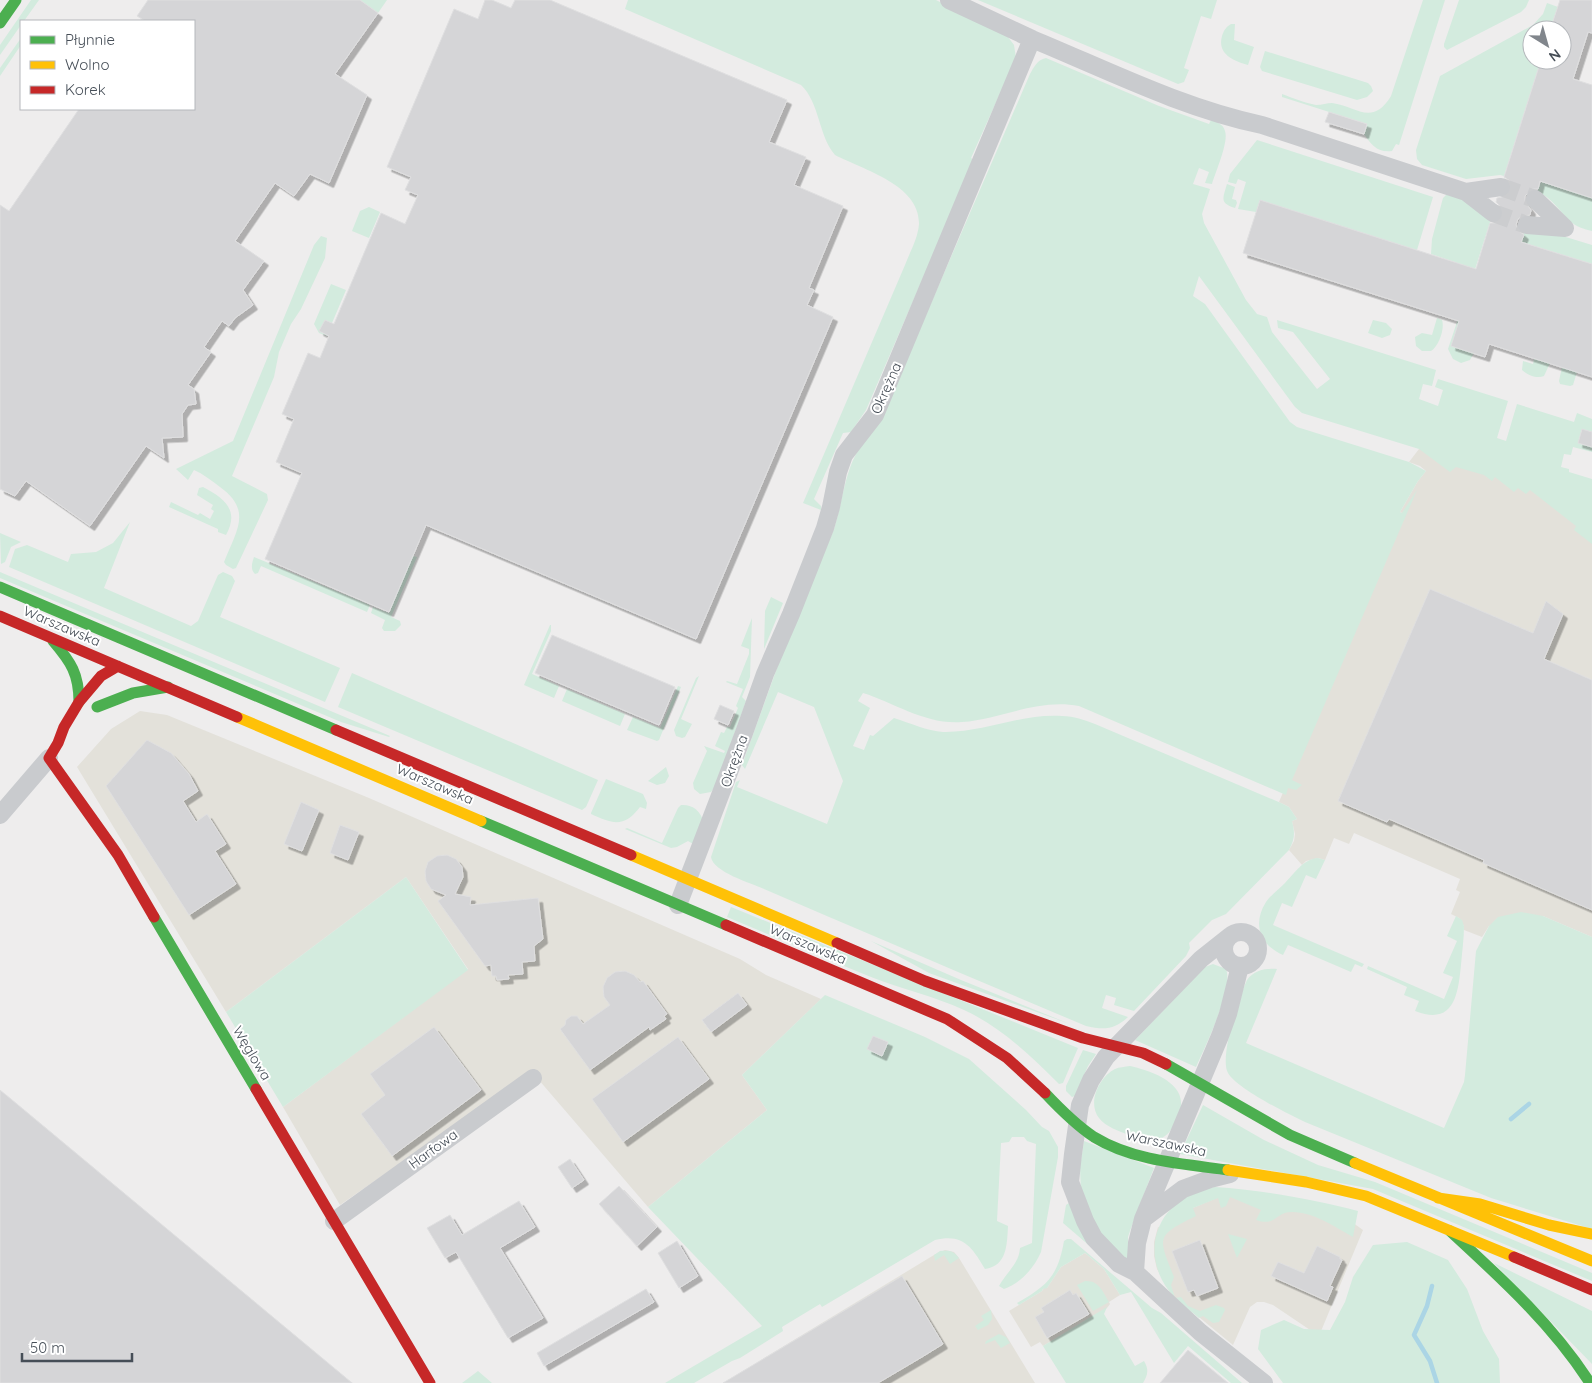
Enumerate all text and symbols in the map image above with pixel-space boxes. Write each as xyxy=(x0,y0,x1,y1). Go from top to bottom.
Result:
legend xyxy=(20,20,195,110)
north arrow xyxy=(1522,20,1572,70)
text: Płynnie xyxy=(65,30,115,49)
text: N xyxy=(1545,45,1564,66)
text: Wolno xyxy=(65,55,110,74)
text: Korek xyxy=(65,80,106,99)
street label: Okrężna xyxy=(867,359,905,417)
street label: Warszawska xyxy=(21,602,103,650)
street label: Okrężna xyxy=(716,732,752,790)
street label: Warszawska xyxy=(394,760,476,808)
street label: Warszawska xyxy=(767,920,849,968)
street label: Węglowa xyxy=(229,1022,275,1084)
street label: Harfowa xyxy=(405,1125,461,1173)
street label: Warszawska xyxy=(1124,1126,1208,1160)
scale bar xyxy=(22,1330,132,1362)
text: 50 m xyxy=(30,1338,65,1357)

